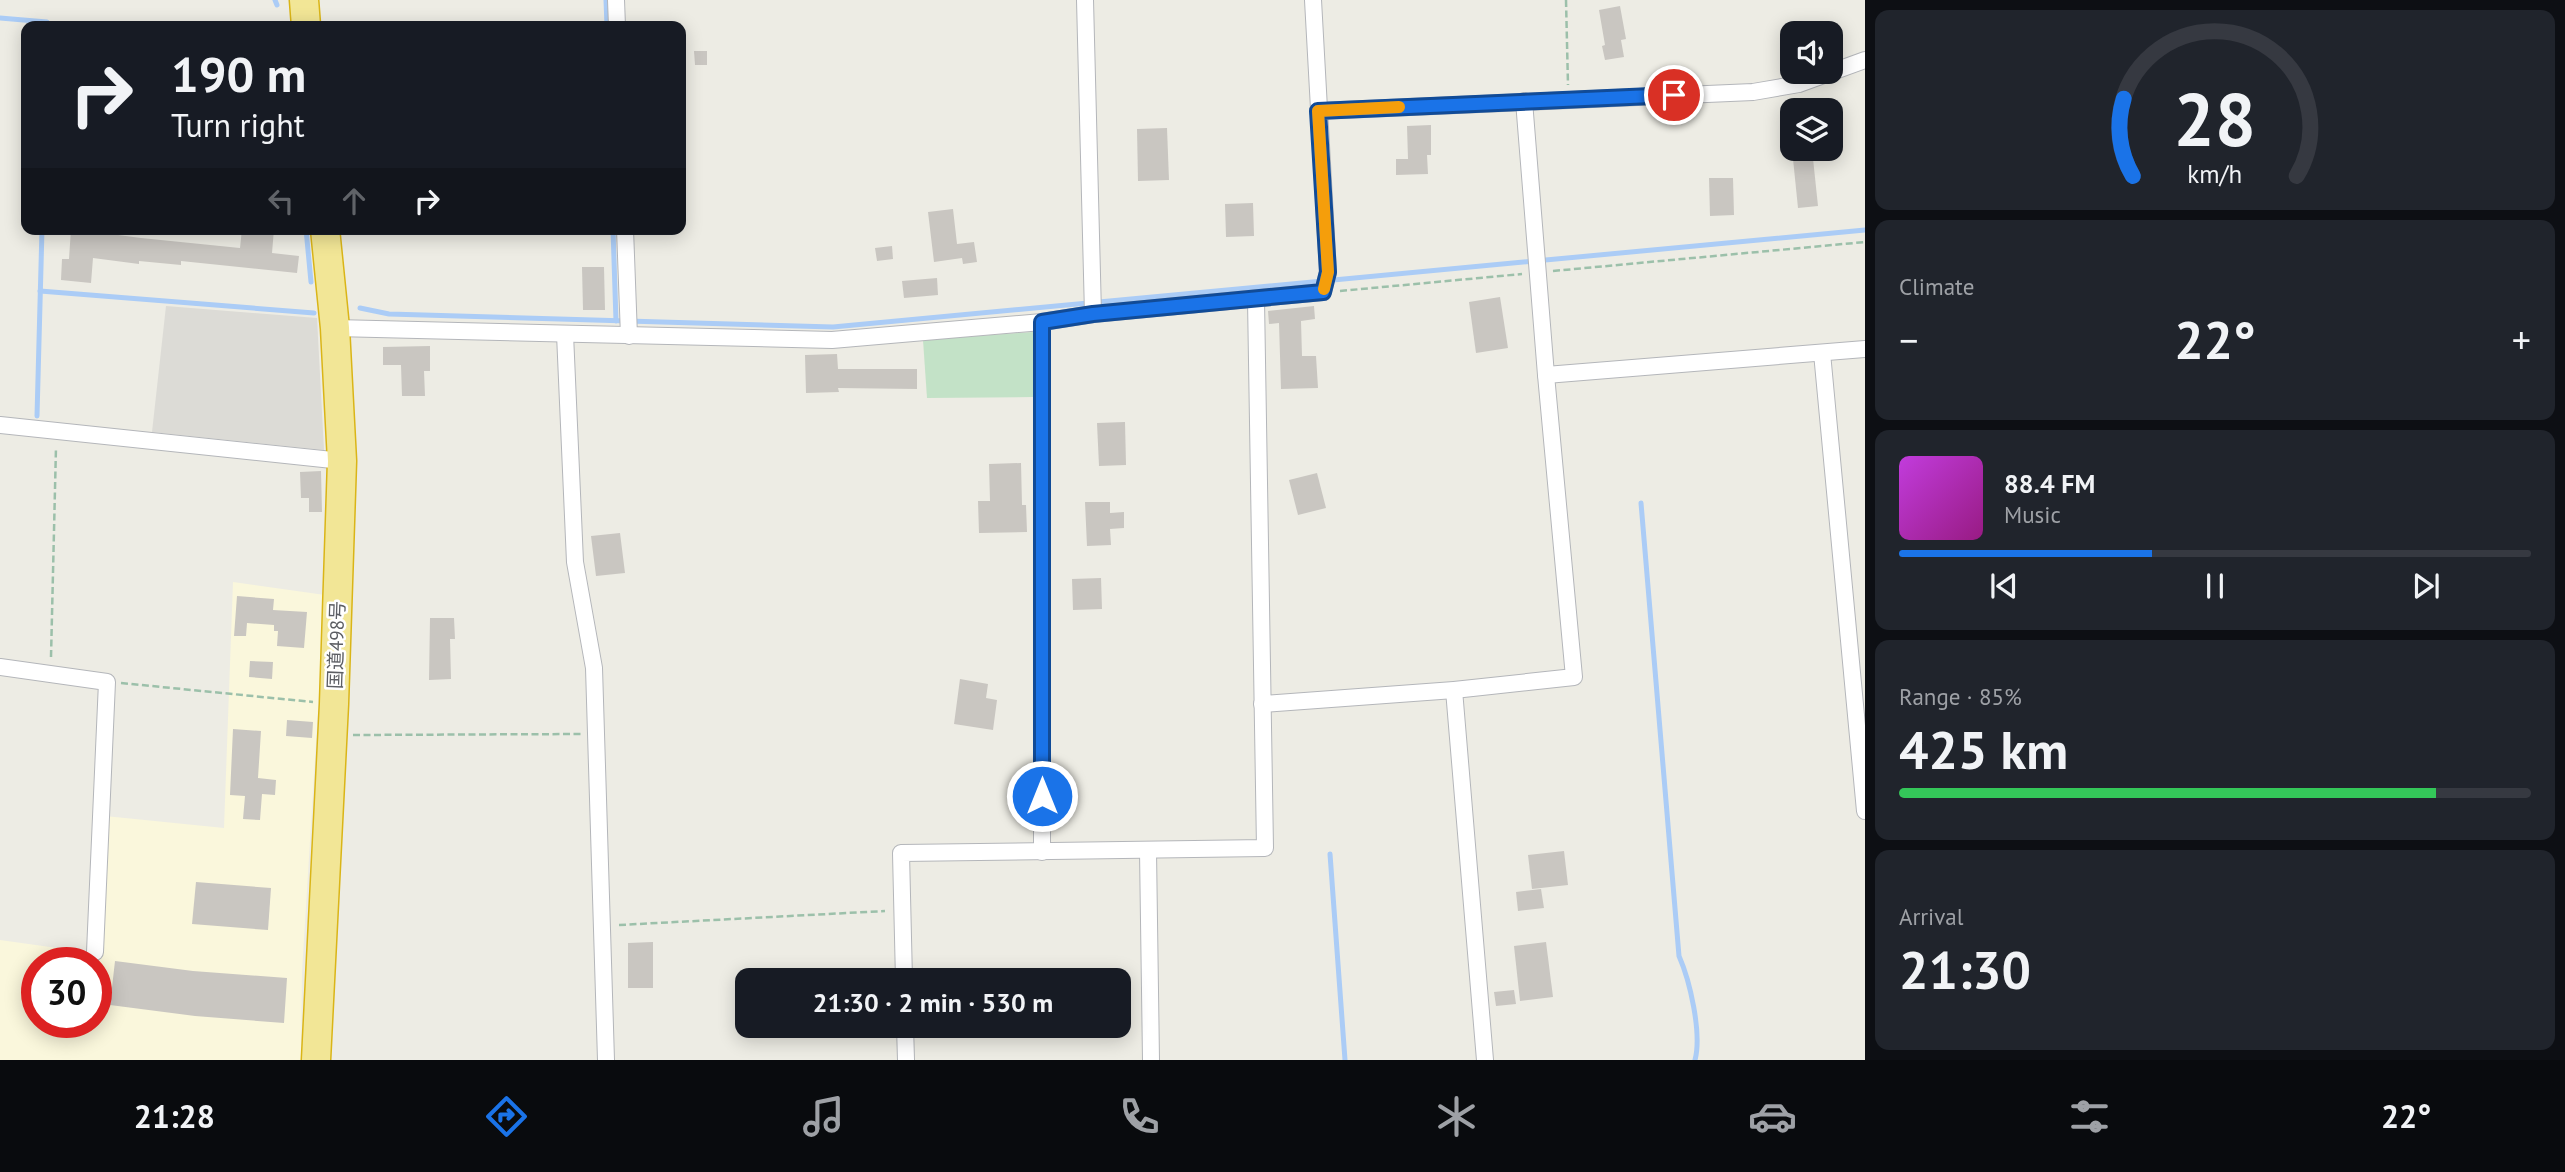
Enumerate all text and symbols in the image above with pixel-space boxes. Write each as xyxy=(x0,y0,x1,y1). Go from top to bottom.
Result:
map controls xyxy=(1780,21,1843,161)
button: sound xyxy=(1780,21,1843,84)
text: 190 m xyxy=(171,42,306,106)
icon: right xyxy=(56,49,147,140)
pin xyxy=(1644,65,1704,125)
text: 28 xyxy=(2174,72,2256,166)
icon: arrive xyxy=(1655,76,1693,114)
button: layers xyxy=(1780,98,1843,161)
text: Turn right xyxy=(171,104,305,146)
text: km/h xyxy=(2188,158,2242,190)
icon: left xyxy=(262,182,300,220)
icon: ahead xyxy=(335,182,373,220)
icon: right xyxy=(408,182,446,220)
text: Climate xyxy=(1899,272,1974,301)
text: 22° xyxy=(2174,306,2256,373)
text: − xyxy=(1899,315,1918,364)
text: + xyxy=(2512,315,2531,364)
text: 88.4 FM xyxy=(2004,467,2095,500)
text: Music xyxy=(2004,500,2061,529)
icon: previous xyxy=(1985,567,2023,605)
icon: pause xyxy=(2196,567,2234,605)
icon: next xyxy=(2407,567,2445,605)
street label: 国道498号 xyxy=(322,601,350,689)
text: Range · 85% xyxy=(1899,682,2022,711)
text: 425 km xyxy=(1899,716,2068,783)
position arrow xyxy=(1005,759,1079,833)
text: Arrival xyxy=(1899,902,1963,931)
text: 21:30 xyxy=(1899,936,2031,1003)
speed limit sign: 30 xyxy=(21,947,112,1038)
text: 21:30 · 2 min · 530 m xyxy=(813,986,1053,1019)
icon: directions xyxy=(482,1092,531,1141)
icon: music xyxy=(799,1092,848,1141)
icon: phone xyxy=(1115,1092,1164,1141)
icon: climate xyxy=(1432,1092,1481,1141)
icon: car xyxy=(1748,1092,1797,1141)
icon: filters xyxy=(2065,1092,2114,1141)
text: 21:28 xyxy=(134,1095,215,1137)
text: 22° xyxy=(2381,1095,2431,1137)

